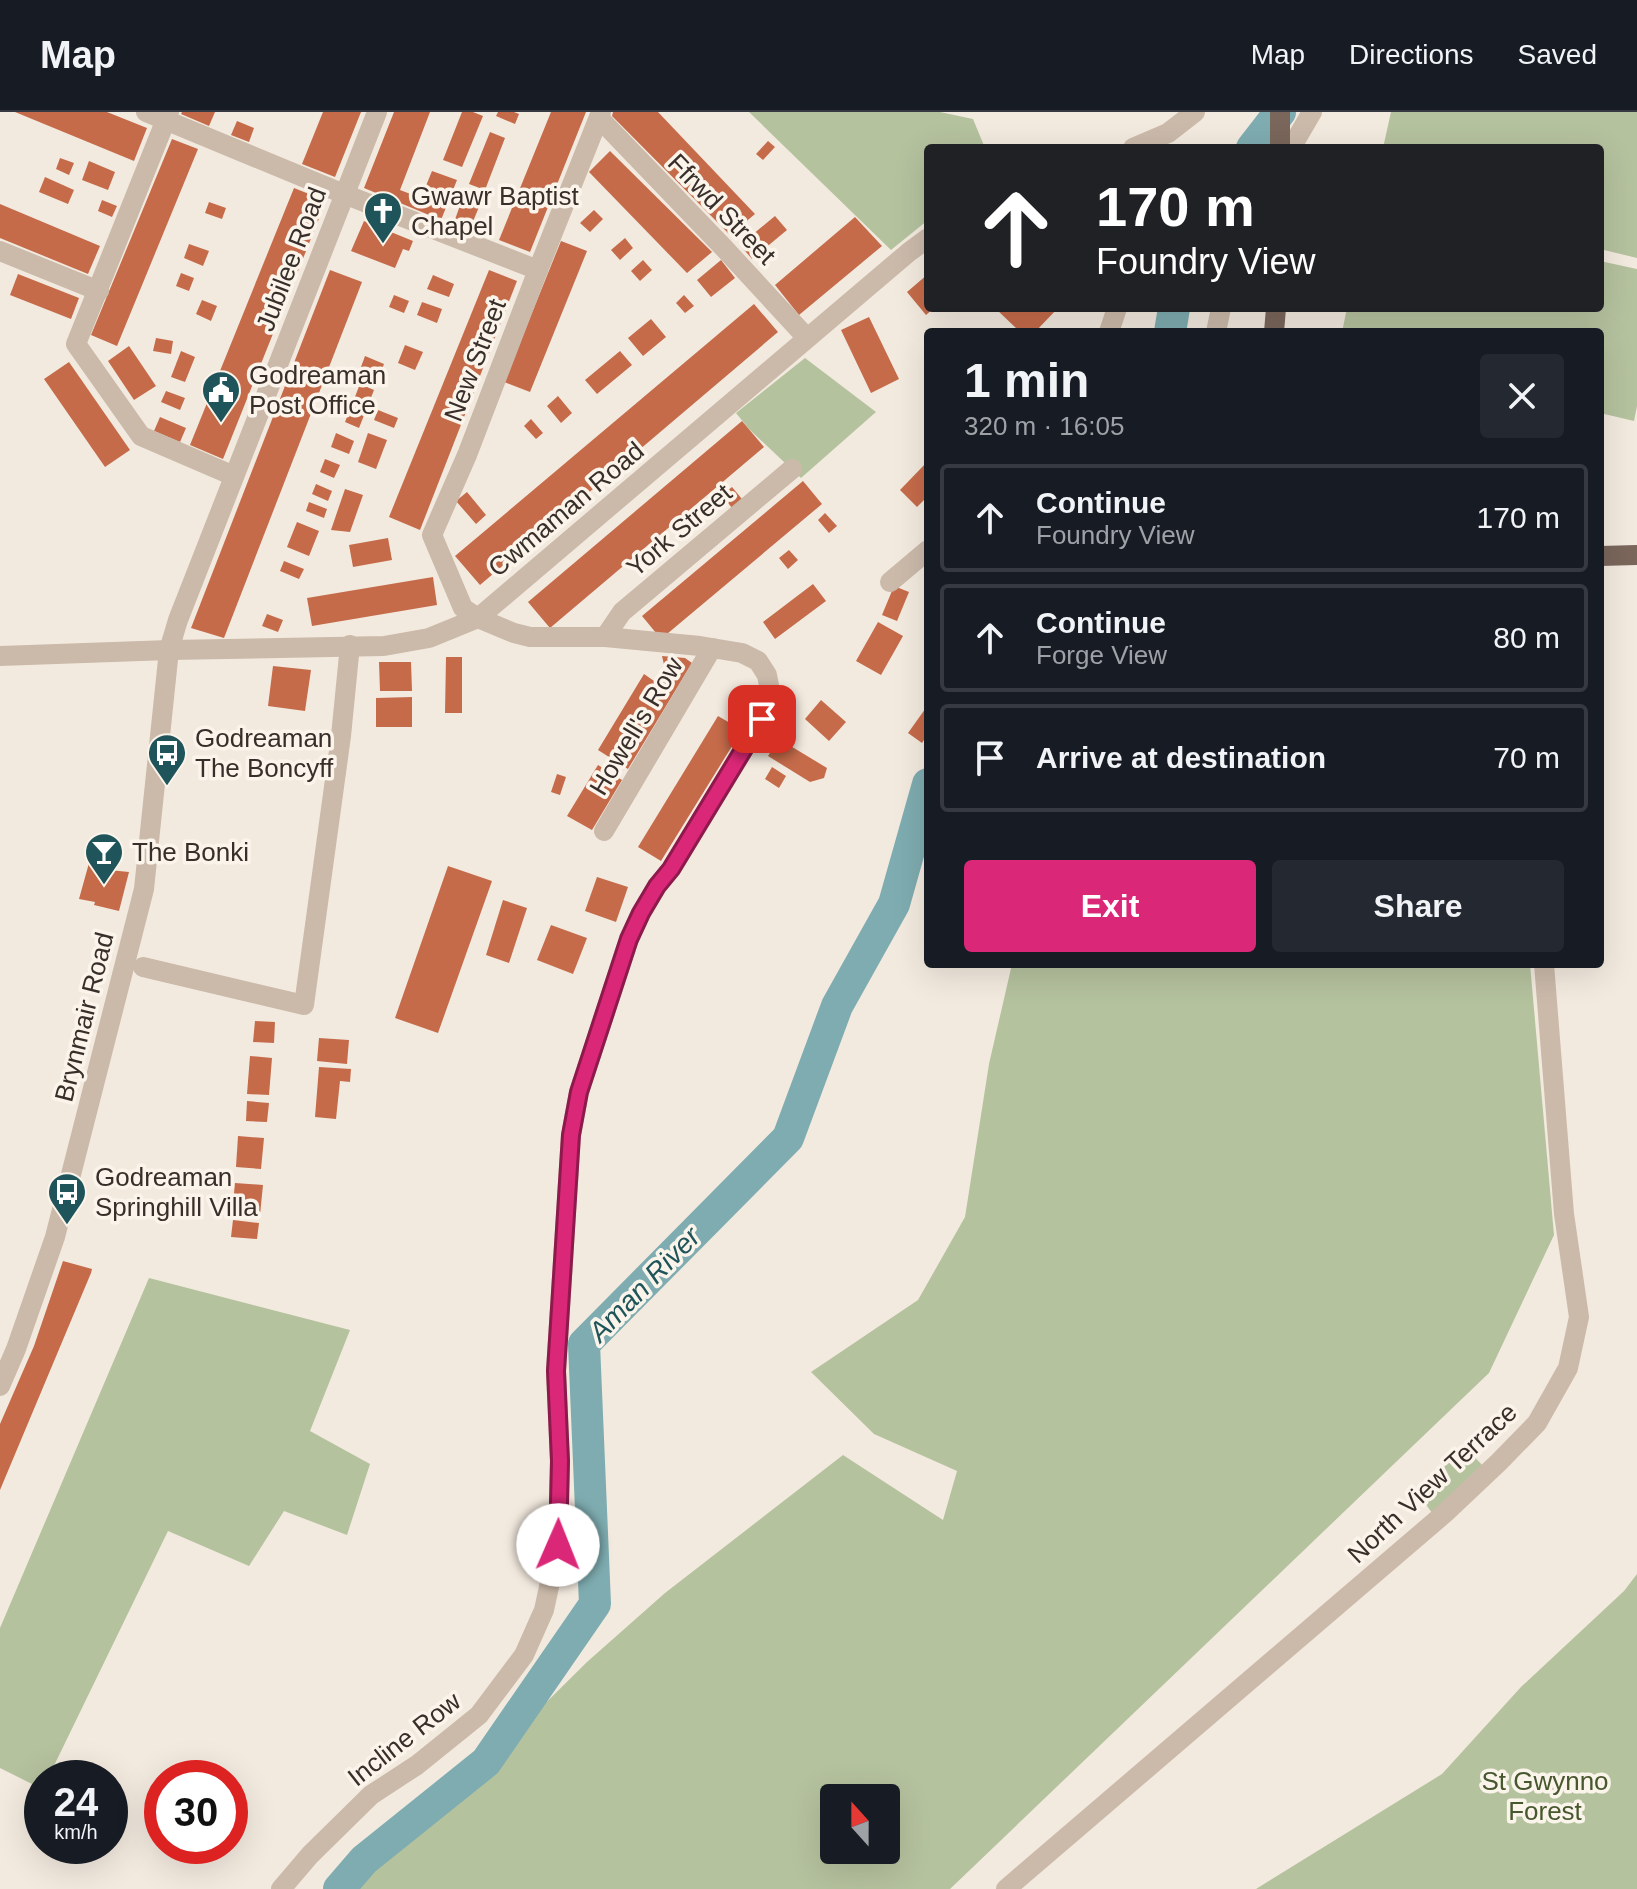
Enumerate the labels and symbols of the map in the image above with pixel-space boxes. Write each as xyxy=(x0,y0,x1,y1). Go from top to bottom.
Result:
street label: Ffrwd Street xyxy=(662,148,783,271)
place label: Gwawr Baptist Chapel xyxy=(411,181,579,241)
street label: Jubilee Road xyxy=(250,183,332,335)
church icon: Gwawr Baptist Chapel xyxy=(362,190,404,245)
street label: New Street xyxy=(438,294,512,425)
place label: Godreaman Post Office xyxy=(249,360,386,420)
public building icon: Godreaman Post Office xyxy=(200,369,242,424)
street label: Cwmaman Road xyxy=(482,435,650,583)
street label: York Street xyxy=(620,477,738,583)
street label: Howell's Row xyxy=(583,652,689,800)
pin xyxy=(728,685,796,753)
place label: Godreaman The Boncyff xyxy=(195,723,334,783)
bus stop icon: Godreaman The Boncyff xyxy=(146,732,188,787)
bar icon: The Bonki xyxy=(83,831,125,886)
place label: The Bonki xyxy=(132,837,249,867)
street label: Brynmair Road xyxy=(48,929,120,1105)
place label: Godreaman Springhill Villa xyxy=(95,1162,258,1222)
bus stop icon: Godreaman Springhill Villa xyxy=(46,1171,88,1226)
water label: Aman River xyxy=(581,1220,707,1349)
street label: North View Terrace xyxy=(1341,1397,1523,1569)
position arrow xyxy=(516,1503,600,1587)
street label: Incline Row xyxy=(342,1686,466,1792)
speed limit sign: 30 xyxy=(144,1760,248,1864)
park label: St Gwynno Forest xyxy=(1481,1766,1609,1826)
north arrow xyxy=(820,1784,900,1864)

